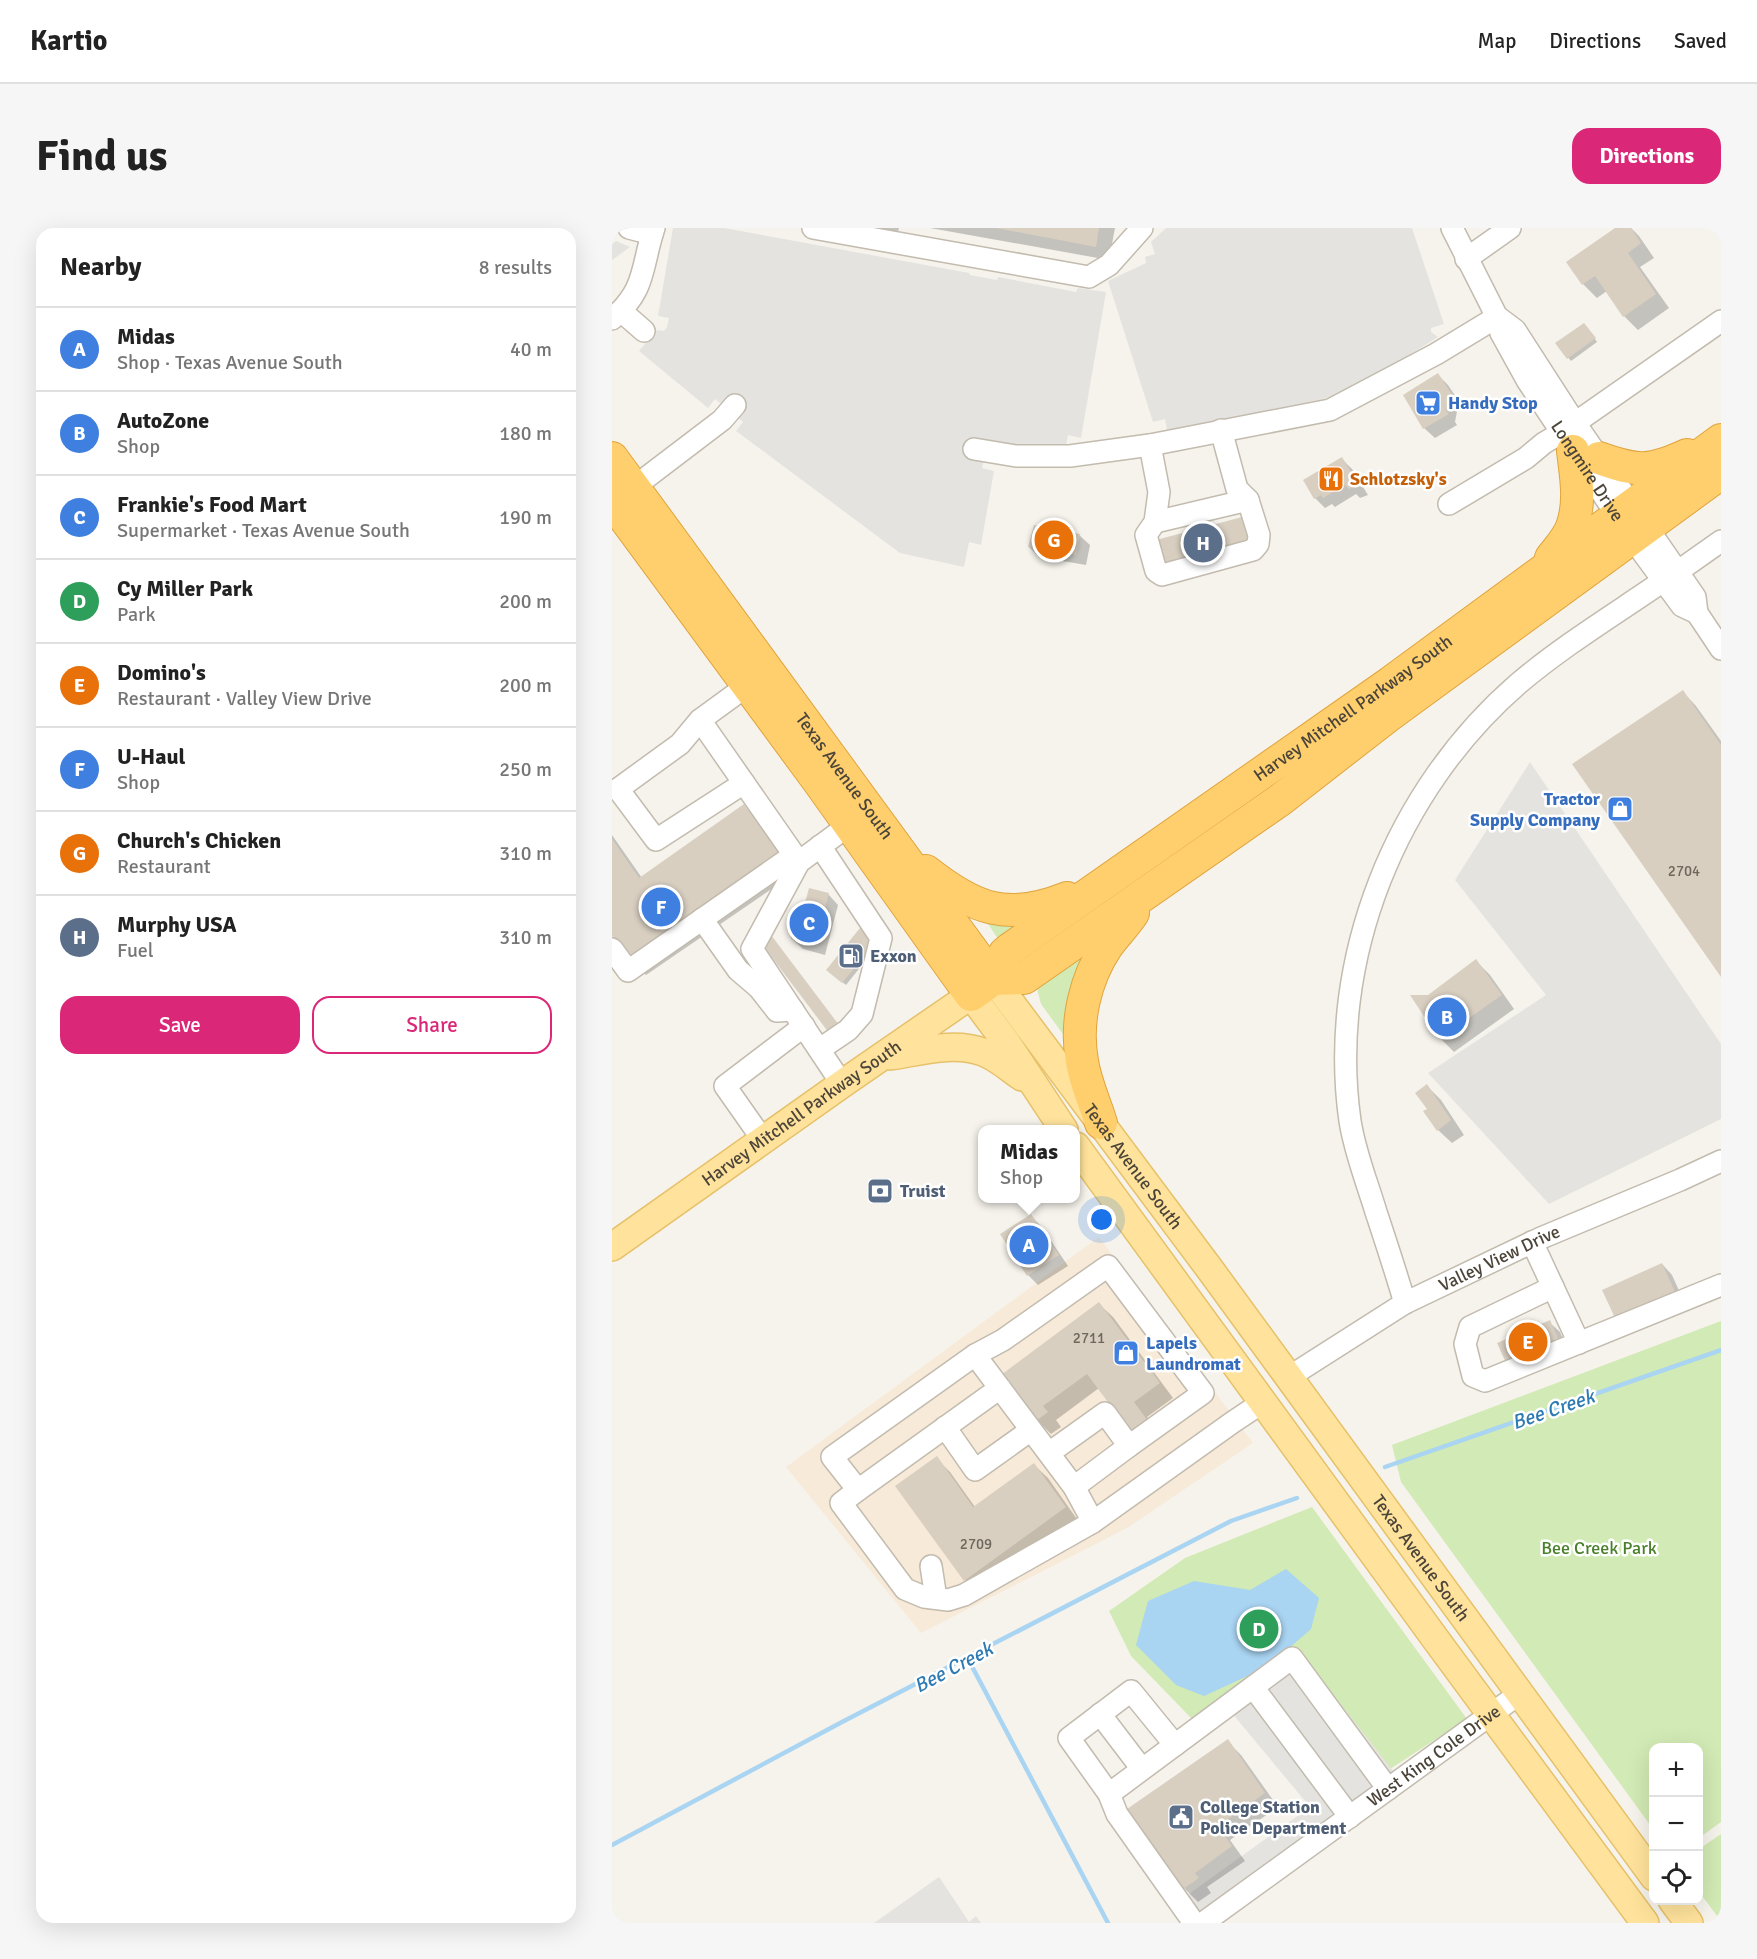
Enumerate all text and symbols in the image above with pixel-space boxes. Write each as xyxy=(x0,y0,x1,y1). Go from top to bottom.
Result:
text: Kartio xyxy=(30,24,107,58)
text: Map xyxy=(1478,28,1516,54)
text: Directions xyxy=(1549,28,1641,54)
text: Saved xyxy=(1674,28,1727,54)
button: Directions xyxy=(1572,128,1721,184)
text: Find us xyxy=(36,131,167,182)
text: Nearby xyxy=(60,251,141,283)
text: 8 results xyxy=(479,255,552,280)
text: Midas xyxy=(117,323,175,350)
text: A xyxy=(73,337,86,362)
text: 40 m xyxy=(510,337,552,362)
text: Shop · Texas Avenue South xyxy=(117,350,343,375)
supermarket icon: Handy Stop xyxy=(1413,388,1443,418)
place label: Handy Stop xyxy=(1448,392,1538,414)
text: AutoZone xyxy=(117,407,209,434)
street label: Longmire Drive xyxy=(1546,416,1629,525)
text: B xyxy=(73,421,86,446)
text: 180 m xyxy=(499,421,552,446)
text: Shop xyxy=(117,434,160,459)
restaurant icon: Schlotzsky's xyxy=(1316,464,1346,494)
place label: Schlotzsky's xyxy=(1350,468,1447,490)
text: Frankie's Food Mart xyxy=(117,491,307,518)
text: C xyxy=(73,505,86,530)
text: 190 m xyxy=(499,505,552,530)
text: Supermarket · Texas Avenue South xyxy=(117,518,410,543)
pin: G xyxy=(1034,518,1074,562)
pin: H xyxy=(1184,520,1222,566)
text: Cy Miller Park xyxy=(117,575,253,602)
text: D xyxy=(73,589,86,614)
text: 200 m xyxy=(499,589,552,614)
text: Park xyxy=(117,602,155,627)
street label: Harvey Mitchell Parkway South xyxy=(1249,630,1457,786)
text: Domino's xyxy=(117,659,206,686)
text: E xyxy=(74,673,85,698)
text: 200 m xyxy=(499,673,552,698)
text: Restaurant · Valley View Drive xyxy=(117,686,372,711)
street label: Texas Avenue South xyxy=(791,708,898,844)
text: U-Haul xyxy=(117,743,185,770)
text: F xyxy=(74,757,85,782)
text: 250 m xyxy=(499,757,552,782)
text: Shop xyxy=(117,770,160,795)
place label: Tractor Supply Company xyxy=(1470,788,1601,831)
shop icon: Tractor Supply Company xyxy=(1605,794,1635,824)
text: Church's Chicken xyxy=(117,827,281,854)
text: G xyxy=(73,841,86,866)
text: 310 m xyxy=(499,841,552,866)
text: Restaurant xyxy=(117,854,211,879)
house number: 2704 xyxy=(1668,862,1700,880)
pin: F xyxy=(641,884,680,930)
pin: C xyxy=(790,900,828,946)
text: Murphy USA xyxy=(117,911,237,938)
text: H xyxy=(73,925,86,950)
text: 310 m xyxy=(499,925,552,950)
text: Fuel xyxy=(117,938,154,963)
fuel station icon: Exxon xyxy=(836,941,866,971)
place label: Exxon xyxy=(870,945,917,967)
pin: B xyxy=(1428,994,1466,1040)
button: Save xyxy=(60,996,300,1054)
button: Share xyxy=(312,996,552,1054)
street label: Harvey Mitchell Parkway South xyxy=(697,1035,905,1191)
street label: Texas Avenue South xyxy=(1079,1099,1187,1234)
popup xyxy=(978,1125,1080,1203)
text: Midas xyxy=(1000,1138,1058,1165)
text: Shop xyxy=(1000,1165,1043,1190)
bank icon: Truist xyxy=(865,1176,895,1206)
place label: Truist xyxy=(900,1180,946,1202)
your location xyxy=(1087,1205,1116,1234)
street label: Valley View Drive xyxy=(1435,1220,1563,1296)
pin: A xyxy=(1010,1222,1048,1268)
pin: E xyxy=(1508,1320,1548,1364)
house number: 2711 xyxy=(1073,1329,1105,1347)
place label: Lapels Laundromat xyxy=(1146,1332,1241,1375)
shop icon: Lapels Laundromat xyxy=(1111,1338,1141,1368)
water label: Bee Creek xyxy=(1509,1383,1600,1435)
street label: Texas Avenue South xyxy=(1367,1490,1474,1626)
house number: 2709 xyxy=(960,1535,992,1553)
park label: Bee Creek Park xyxy=(1541,1537,1657,1559)
pin: D xyxy=(1240,1606,1278,1652)
water label: Bee Creek xyxy=(910,1635,999,1699)
street label: West King Cole Drive xyxy=(1363,1700,1505,1811)
map controls xyxy=(1649,1743,1703,1905)
button: + xyxy=(1649,1743,1703,1797)
place label: College Station Police Department xyxy=(1200,1796,1346,1839)
button: − xyxy=(1649,1797,1703,1851)
public building icon: College Station Police Department xyxy=(1166,1802,1196,1832)
button: locate xyxy=(1649,1851,1703,1905)

